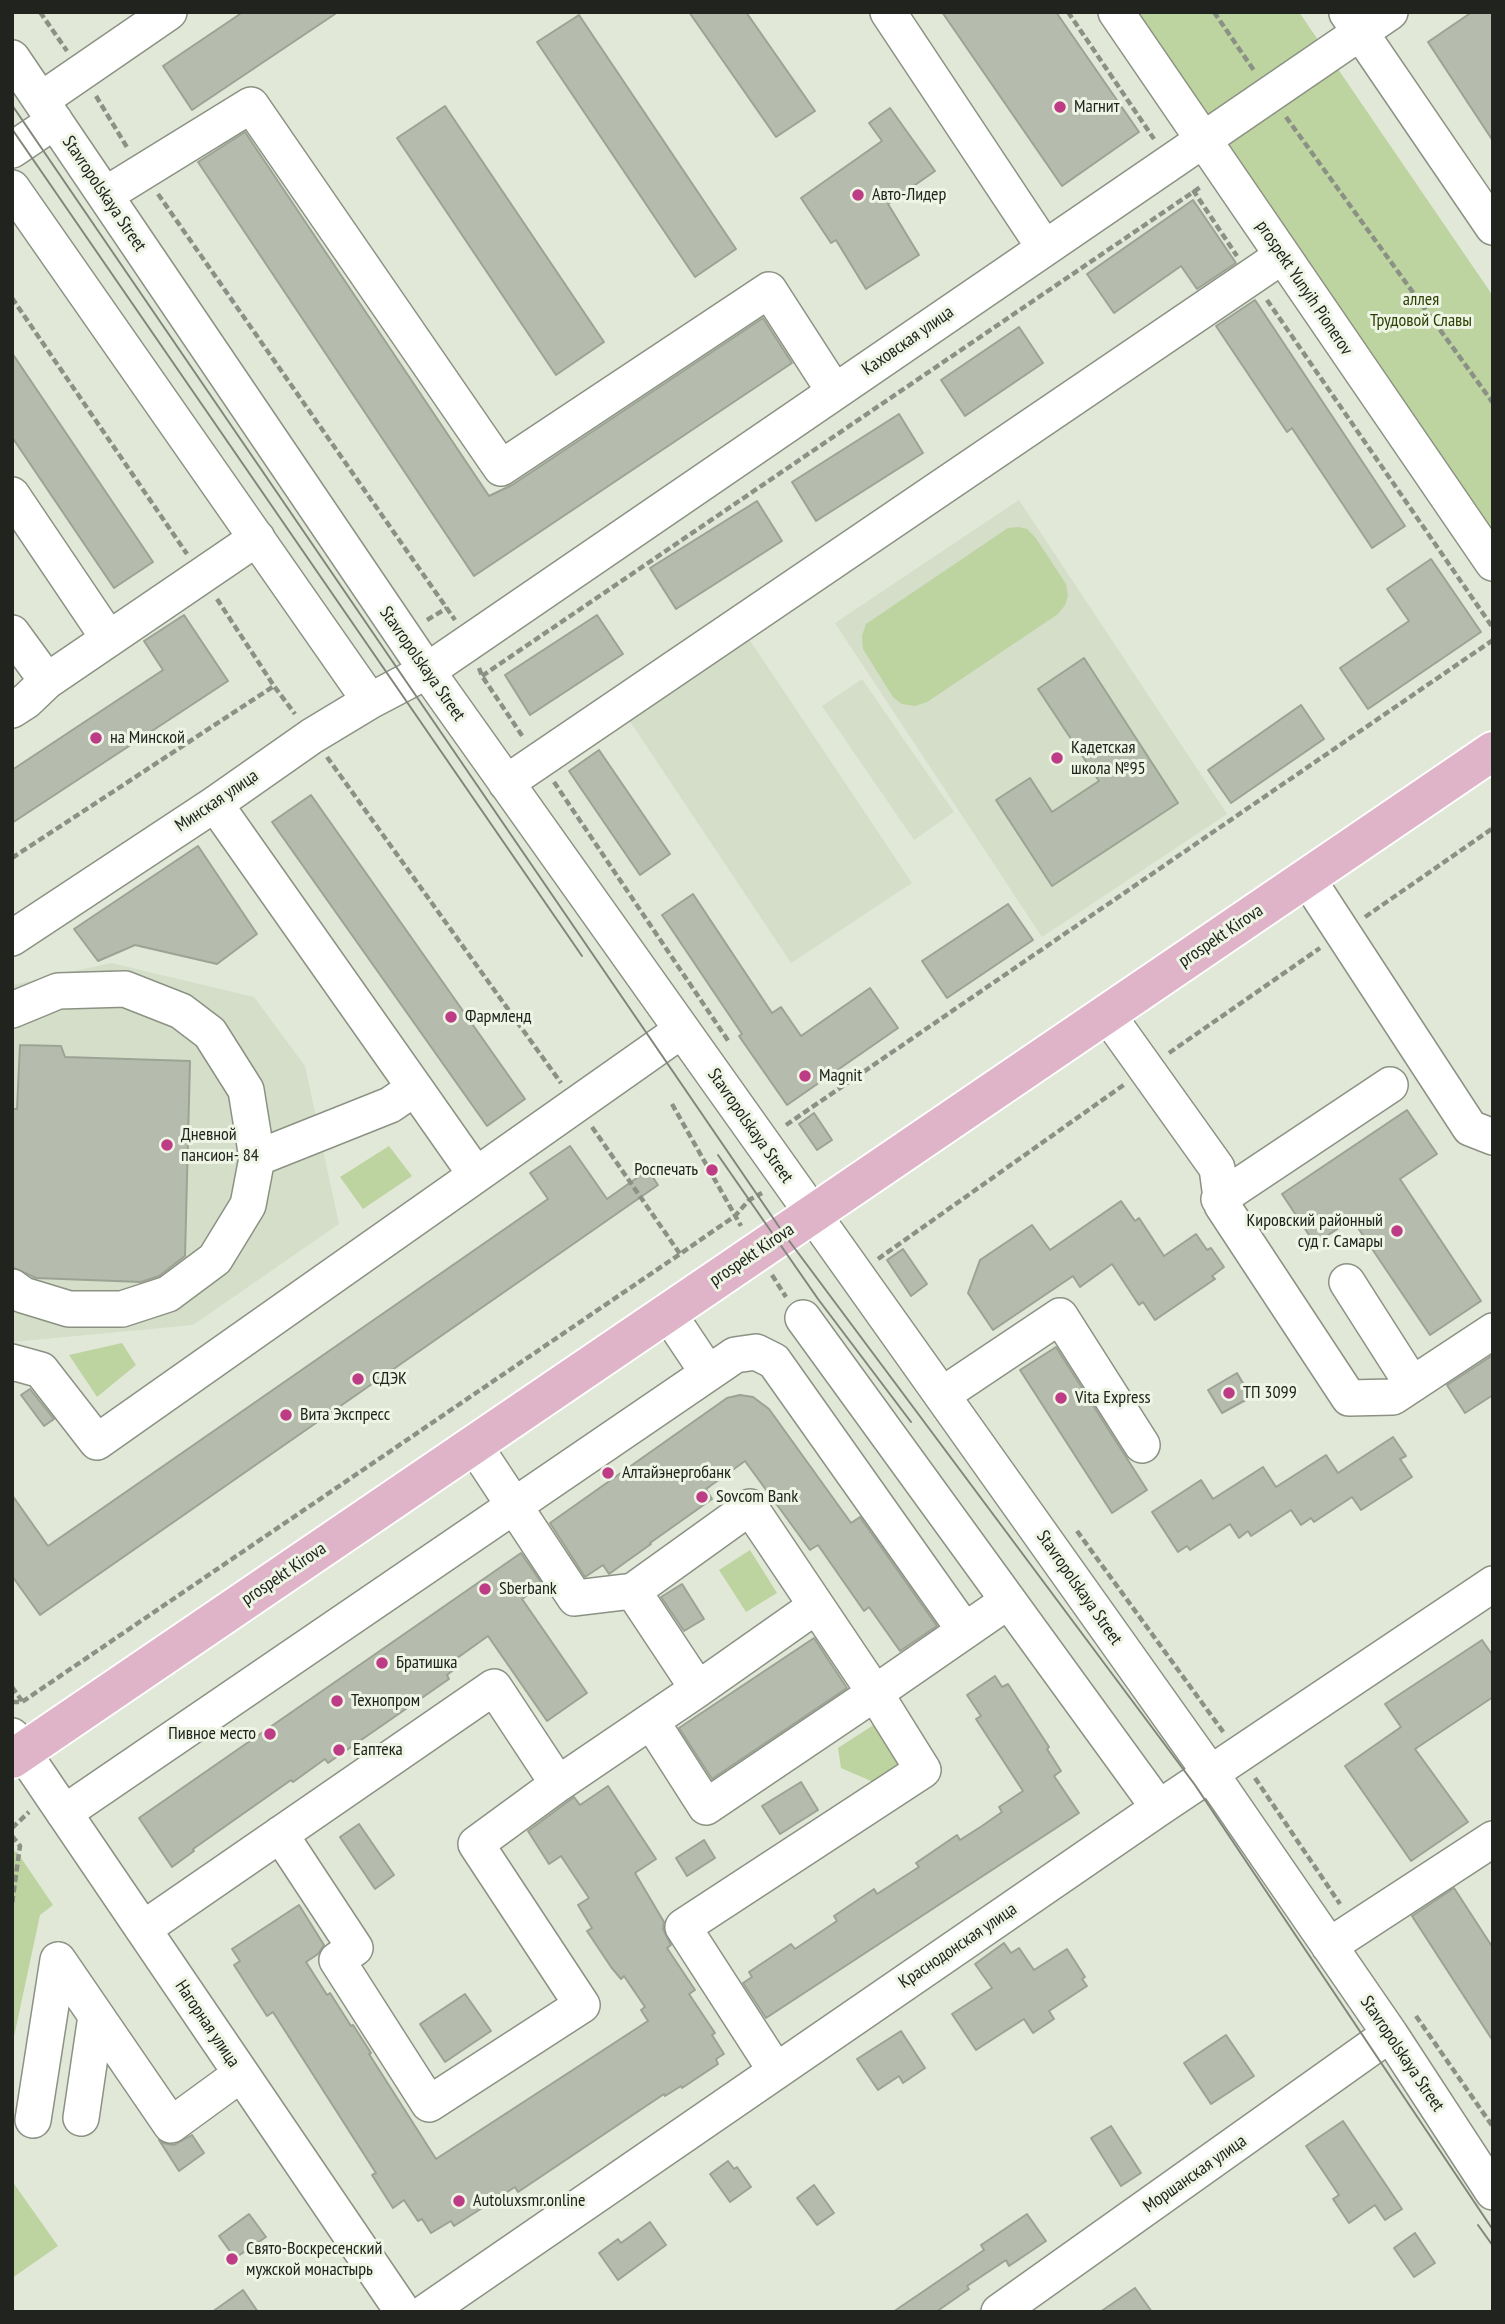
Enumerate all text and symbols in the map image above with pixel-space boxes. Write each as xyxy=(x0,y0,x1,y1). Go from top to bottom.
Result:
place label: Магнит xyxy=(1074,96,1119,118)
marker: Магнит xyxy=(1052,99,1068,115)
street label: Stavropolskaya Street xyxy=(57,132,151,256)
place label: Авто-Лидер xyxy=(872,184,946,206)
marker: Авто-Лидер xyxy=(850,187,866,203)
street label: prospekt Yunyih Pionerov xyxy=(1251,217,1357,359)
park label: аллея Трудовой Славы xyxy=(1370,289,1472,332)
street label: Каховская улица xyxy=(858,302,958,380)
street label: Stavropolskaya Street xyxy=(375,603,469,725)
place label: на Минской xyxy=(110,727,185,749)
marker: на Минской xyxy=(88,730,104,746)
place label: Кадетская школа №95 xyxy=(1071,737,1146,780)
marker: Кадетская школа №95 xyxy=(1049,750,1065,766)
street label: Минская улица xyxy=(171,765,263,837)
street label: prospekt Kirova xyxy=(1175,900,1267,972)
place label: Фармленд xyxy=(465,1006,531,1028)
marker: Фармленд xyxy=(443,1009,459,1025)
street label: Stavropolskaya Street xyxy=(703,1065,797,1187)
place label: Magnit xyxy=(819,1065,862,1087)
marker: Magnit xyxy=(797,1068,813,1084)
place label: Дневной пансион- 84 xyxy=(181,1124,259,1166)
marker: Дневной пансион- 84 xyxy=(159,1137,175,1153)
place label: Роспечать xyxy=(634,1159,698,1181)
marker: Роспечать xyxy=(704,1162,720,1178)
place label: Кировский районный суд г. Самары xyxy=(1246,1210,1383,1252)
street label: prospekt Kirova xyxy=(706,1219,798,1291)
marker: Кировский районный суд г. Самары xyxy=(1389,1223,1405,1239)
place label: СДЭК xyxy=(372,1368,407,1390)
marker: СДЭК xyxy=(350,1371,366,1387)
place label: ТП 3099 xyxy=(1243,1382,1297,1404)
marker: ТП 3099 xyxy=(1221,1385,1237,1401)
place label: Vita Express xyxy=(1075,1387,1151,1409)
marker: Vita Express xyxy=(1053,1390,1069,1406)
place label: Вита Экспресс xyxy=(300,1404,390,1426)
marker: Вита Экспресс xyxy=(278,1407,294,1423)
place label: Алтайэнергобанк xyxy=(622,1462,731,1484)
marker: Алтайэнергобанк xyxy=(600,1465,616,1481)
place label: Sovcom Bank xyxy=(716,1486,798,1508)
marker: Sovcom Bank xyxy=(694,1489,710,1505)
street label: Stavropolskaya Street xyxy=(1032,1527,1126,1649)
street label: prospekt Kirova xyxy=(238,1538,330,1610)
place label: Sberbank xyxy=(499,1578,557,1600)
marker: Sberbank xyxy=(477,1581,493,1597)
place label: Братишка xyxy=(396,1652,458,1674)
marker: Братишка xyxy=(374,1655,390,1671)
place label: Технопром xyxy=(351,1690,420,1712)
marker: Технопром xyxy=(329,1693,345,1709)
place label: Пивное место xyxy=(168,1723,256,1745)
marker: Пивное место xyxy=(262,1726,278,1742)
place label: Еаптека xyxy=(353,1739,403,1761)
marker: Еаптека xyxy=(331,1742,347,1758)
street label: Краснодонская улица xyxy=(895,1899,1021,1993)
street label: Нагорная улица xyxy=(170,1976,244,2072)
street label: Stavropolskaya Street xyxy=(1355,1992,1449,2116)
street label: Моршанская улица xyxy=(1139,2130,1251,2218)
place label: Autoluxsmr.online xyxy=(473,2190,585,2212)
marker: Autoluxsmr.online xyxy=(451,2193,467,2209)
place label: Свято-Воскресенский мужской монастырь xyxy=(246,2238,382,2280)
marker: Свято-Воскресенский мужской монастырь xyxy=(224,2251,240,2267)

